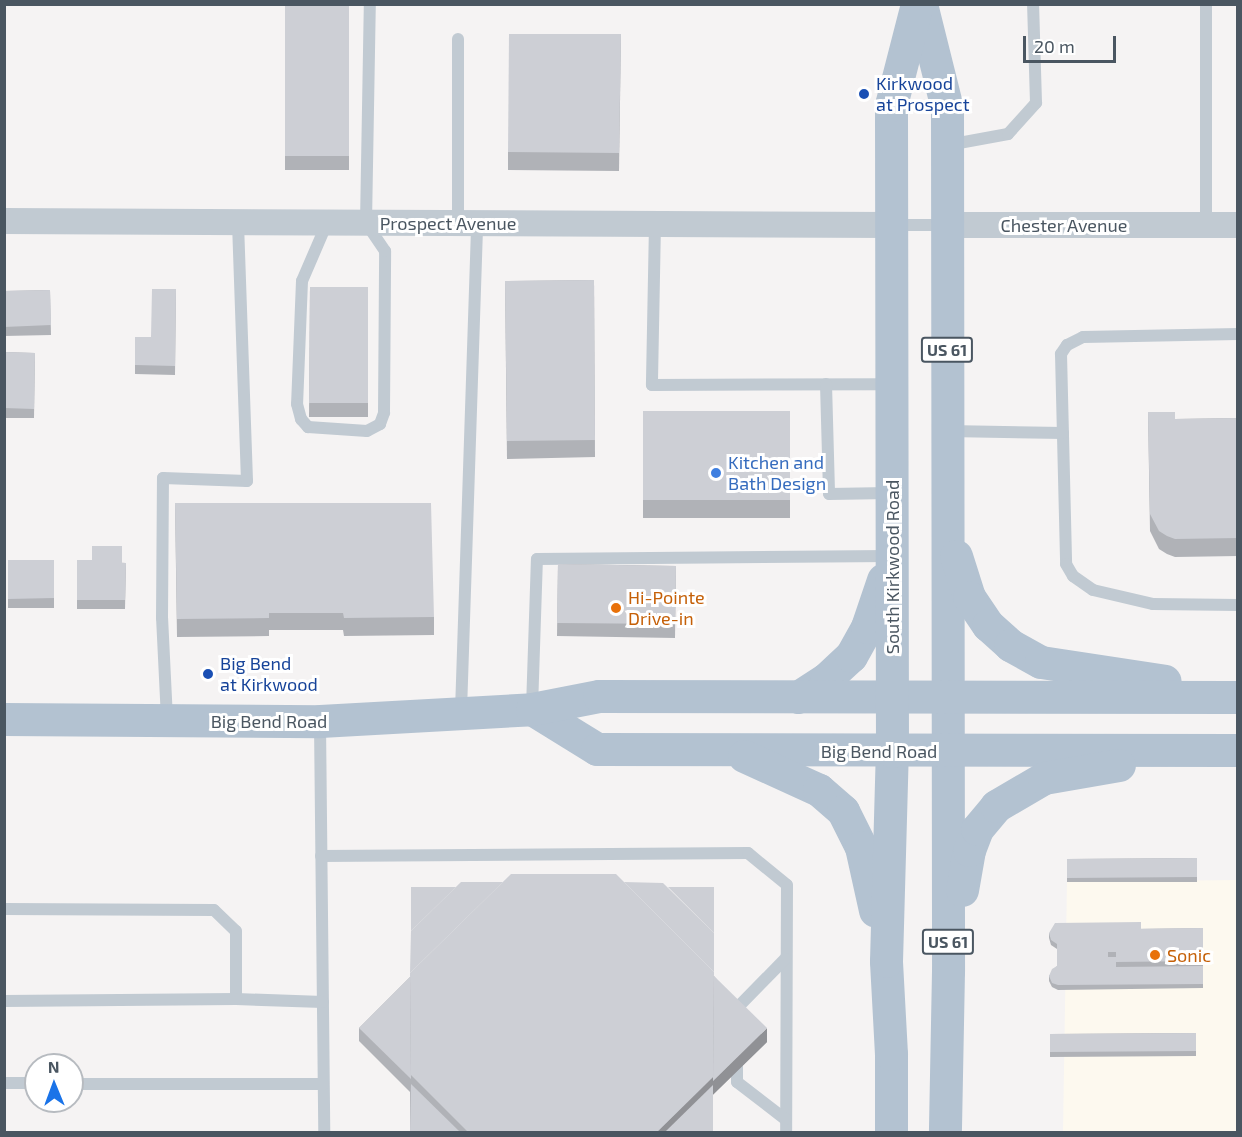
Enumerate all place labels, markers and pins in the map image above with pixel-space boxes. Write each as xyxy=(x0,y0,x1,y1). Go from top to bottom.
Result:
place label: Kirkwood at Prospect xyxy=(876,73,969,116)
marker: Kirkwood at Prospect xyxy=(857,87,871,101)
place label: Kitchen and Bath Design xyxy=(728,452,826,494)
marker: Kitchen and Bath Design xyxy=(709,466,723,480)
place label: Hi-Pointe Drive-in xyxy=(628,587,705,630)
marker: Hi-Pointe Drive-in xyxy=(609,601,623,615)
place label: Big Bend at Kirkwood xyxy=(220,653,318,696)
marker: Big Bend at Kirkwood xyxy=(201,667,215,681)
place label: Sonic xyxy=(1167,944,1211,966)
marker: Sonic xyxy=(1148,948,1162,962)

